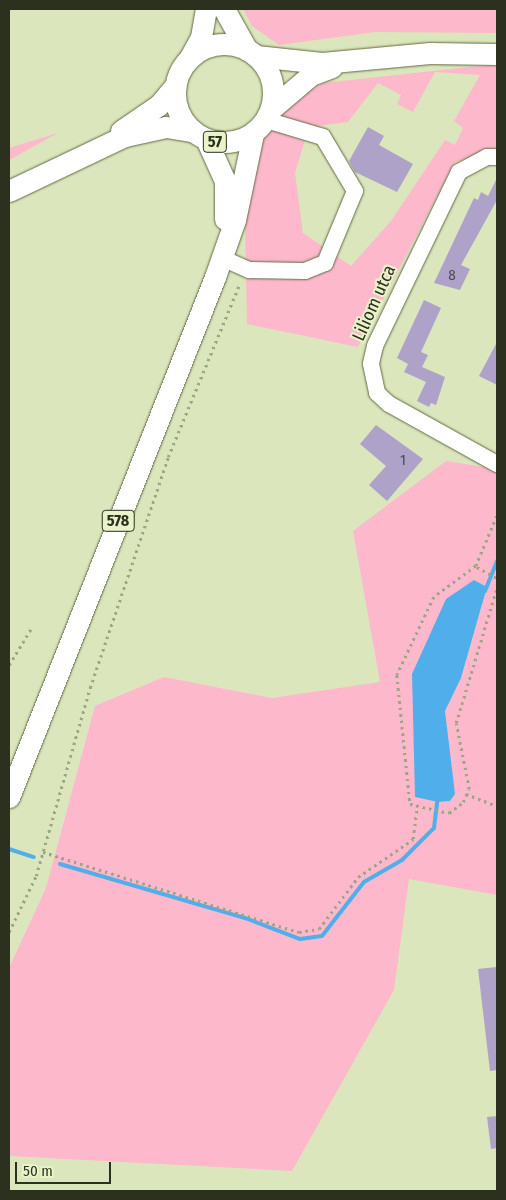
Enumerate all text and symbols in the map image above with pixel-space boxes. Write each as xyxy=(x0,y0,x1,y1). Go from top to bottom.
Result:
road number: 57 xyxy=(202,128,228,156)
street label: Liliom utca xyxy=(348,262,400,344)
house number: 8 xyxy=(448,267,456,285)
house number: 1 xyxy=(400,452,406,470)
road number: 578 xyxy=(100,508,136,534)
scale bar xyxy=(18,1152,114,1184)
text: 50 m xyxy=(23,1162,53,1180)

